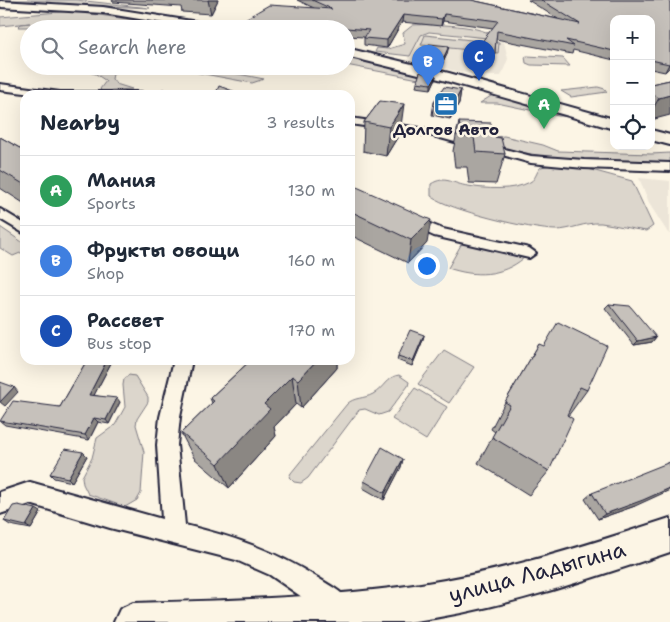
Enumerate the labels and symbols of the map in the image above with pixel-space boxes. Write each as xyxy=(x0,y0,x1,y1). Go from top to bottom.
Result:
pin: C xyxy=(463,40,495,81)
pin: B xyxy=(412,45,444,86)
pin: A xyxy=(528,88,560,129)
office icon: Долгов Авто xyxy=(433,91,459,117)
place label: Долгов Авто xyxy=(393,119,499,140)
your location xyxy=(414,253,440,279)
street label: улица Ладыгина xyxy=(445,534,629,610)

